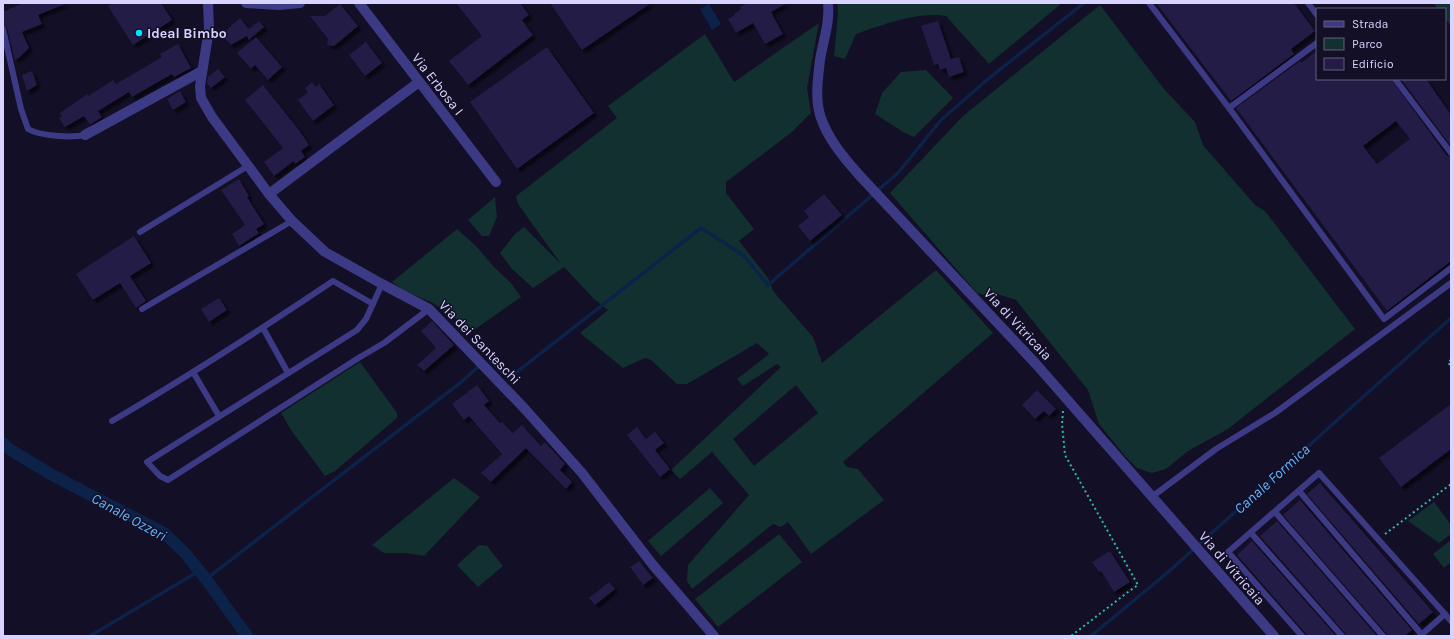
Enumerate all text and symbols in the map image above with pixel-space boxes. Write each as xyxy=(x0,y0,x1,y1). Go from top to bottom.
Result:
legend xyxy=(1316,8,1446,80)
text: Strada xyxy=(1352,17,1388,31)
place label: Ideal Bimbo xyxy=(147,25,227,42)
marker: Ideal Bimbo xyxy=(134,28,144,38)
text: Parco xyxy=(1352,37,1382,51)
street label: Via Erbosa I xyxy=(408,50,467,119)
text: Edificio xyxy=(1352,57,1393,71)
street label: Via di Vitricaia xyxy=(980,285,1055,364)
street label: Via dei Santeschi xyxy=(435,297,524,388)
water label: Canale Formica xyxy=(1230,440,1314,518)
water label: Canale Ozzeri xyxy=(88,489,170,545)
street label: Via di Vitricaia xyxy=(1195,528,1268,609)

